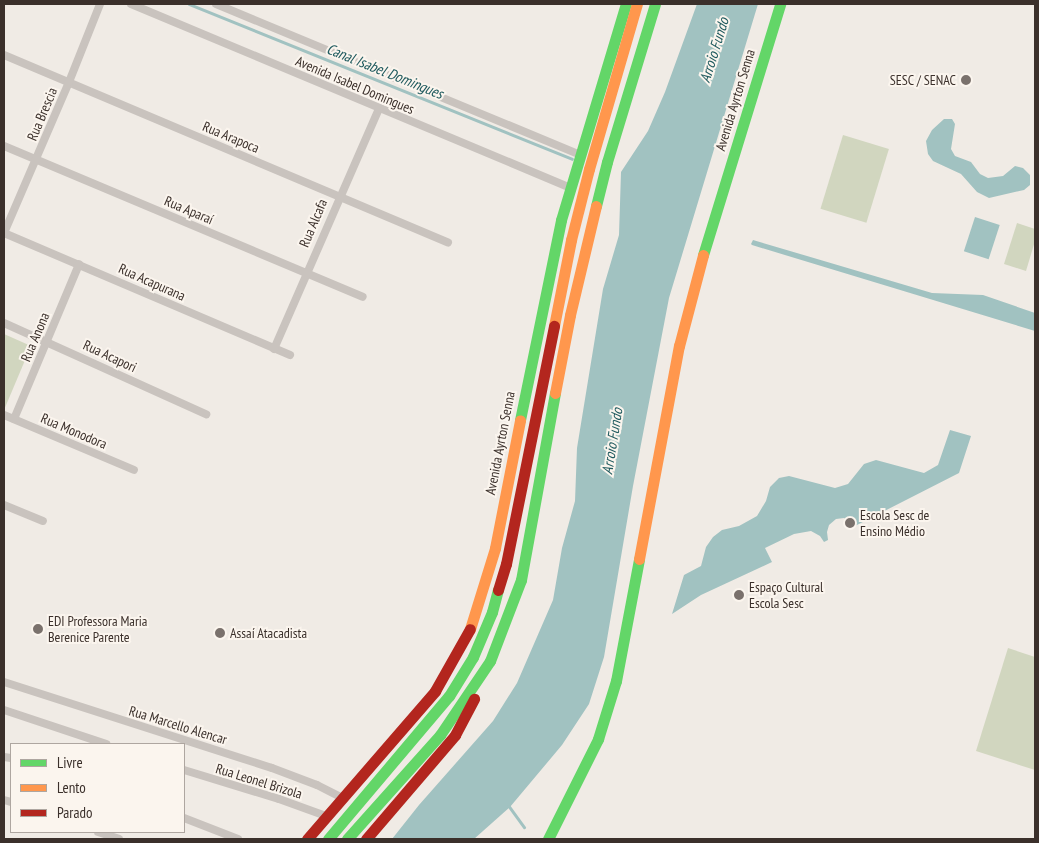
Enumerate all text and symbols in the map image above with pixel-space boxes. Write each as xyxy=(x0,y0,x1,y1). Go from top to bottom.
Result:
water label: Arroio Fundo xyxy=(696,15,732,85)
water label: Canal Isabel Domingues xyxy=(324,39,446,103)
street label: Avenida Ayrton Senna xyxy=(712,47,758,153)
street label: Avenida Isabel Domingues xyxy=(293,52,417,118)
place label: SESC / SENAC xyxy=(889,72,956,88)
marker: SESC / SENAC xyxy=(960,74,972,86)
street label: Rua Brescia xyxy=(23,85,61,143)
street label: Rua Arapoca xyxy=(200,118,262,156)
street label: Rua Aparaí xyxy=(162,192,216,228)
street label: Rua Alcafa xyxy=(295,196,331,250)
street label: Rua Acapurana xyxy=(116,260,188,304)
street label: Rua Anona xyxy=(17,310,53,364)
street label: Rua Acapori xyxy=(80,336,140,376)
street label: Avenida Ayrton Senna xyxy=(482,390,518,496)
water label: Arroio Fundo xyxy=(598,407,626,475)
street label: Rua Monodora xyxy=(38,410,110,452)
place label: Escola Sesc de Ensino Médio xyxy=(860,507,930,540)
marker: Escola Sesc de Ensino Médio xyxy=(844,517,856,529)
place label: Espaço Cultural Escola Sesc xyxy=(749,579,823,612)
marker: Espaço Cultural Escola Sesc xyxy=(733,589,745,601)
place label: EDI Professora Maria Berenice Parente xyxy=(48,613,147,646)
marker: EDI Professora Maria Berenice Parente xyxy=(32,623,44,635)
place label: Assaí Atacadista xyxy=(230,625,307,641)
marker: Assaí Atacadista xyxy=(214,627,226,639)
street label: Rua Marcello Alencar xyxy=(127,702,229,748)
legend xyxy=(10,743,185,833)
text: Livre xyxy=(57,753,83,772)
street label: Rua Leonel Brizola xyxy=(214,760,304,802)
text: Lento xyxy=(57,778,86,797)
text: Parado xyxy=(57,803,92,822)

